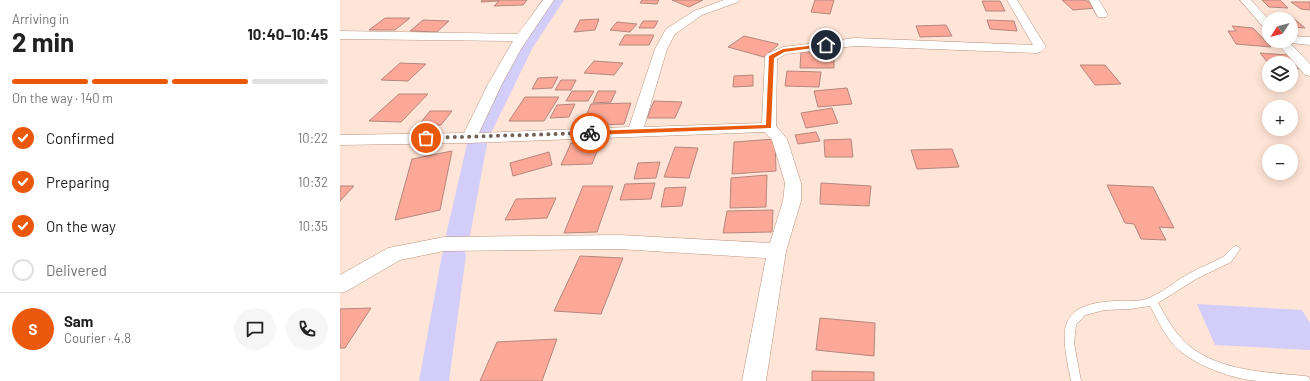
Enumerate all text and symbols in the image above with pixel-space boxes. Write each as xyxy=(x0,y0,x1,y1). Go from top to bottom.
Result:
text: Arriving in xyxy=(12,11,69,27)
north arrow xyxy=(1262,12,1298,48)
map controls xyxy=(1262,12,1298,180)
text: 10:40–10:45 xyxy=(247,25,328,43)
text: 2 min xyxy=(12,26,74,57)
pin xyxy=(809,28,843,62)
icon: home xyxy=(815,34,837,56)
button: layers xyxy=(1262,56,1298,92)
text: On the way · 140 m xyxy=(12,90,113,106)
button: + xyxy=(1262,100,1298,136)
courier xyxy=(570,113,610,153)
pin xyxy=(409,121,443,155)
icon: bike xyxy=(579,122,601,144)
icon: check xyxy=(12,127,34,149)
icon: bag xyxy=(415,127,437,149)
text: Confirmed xyxy=(46,129,114,147)
text: 10:22 xyxy=(298,130,328,146)
button: − xyxy=(1262,144,1298,180)
icon: check xyxy=(12,171,34,193)
text: Preparing xyxy=(46,173,110,191)
text: 10:32 xyxy=(298,174,328,190)
icon: check xyxy=(12,215,34,237)
text: On the way xyxy=(46,217,116,235)
text: 10:35 xyxy=(298,218,328,234)
text: Delivered xyxy=(46,261,107,279)
button: chat xyxy=(234,308,276,350)
button: phone xyxy=(286,308,328,350)
text: Sam xyxy=(64,312,93,330)
text: S xyxy=(29,320,37,338)
text: Courier · 4.8 xyxy=(64,330,131,346)

